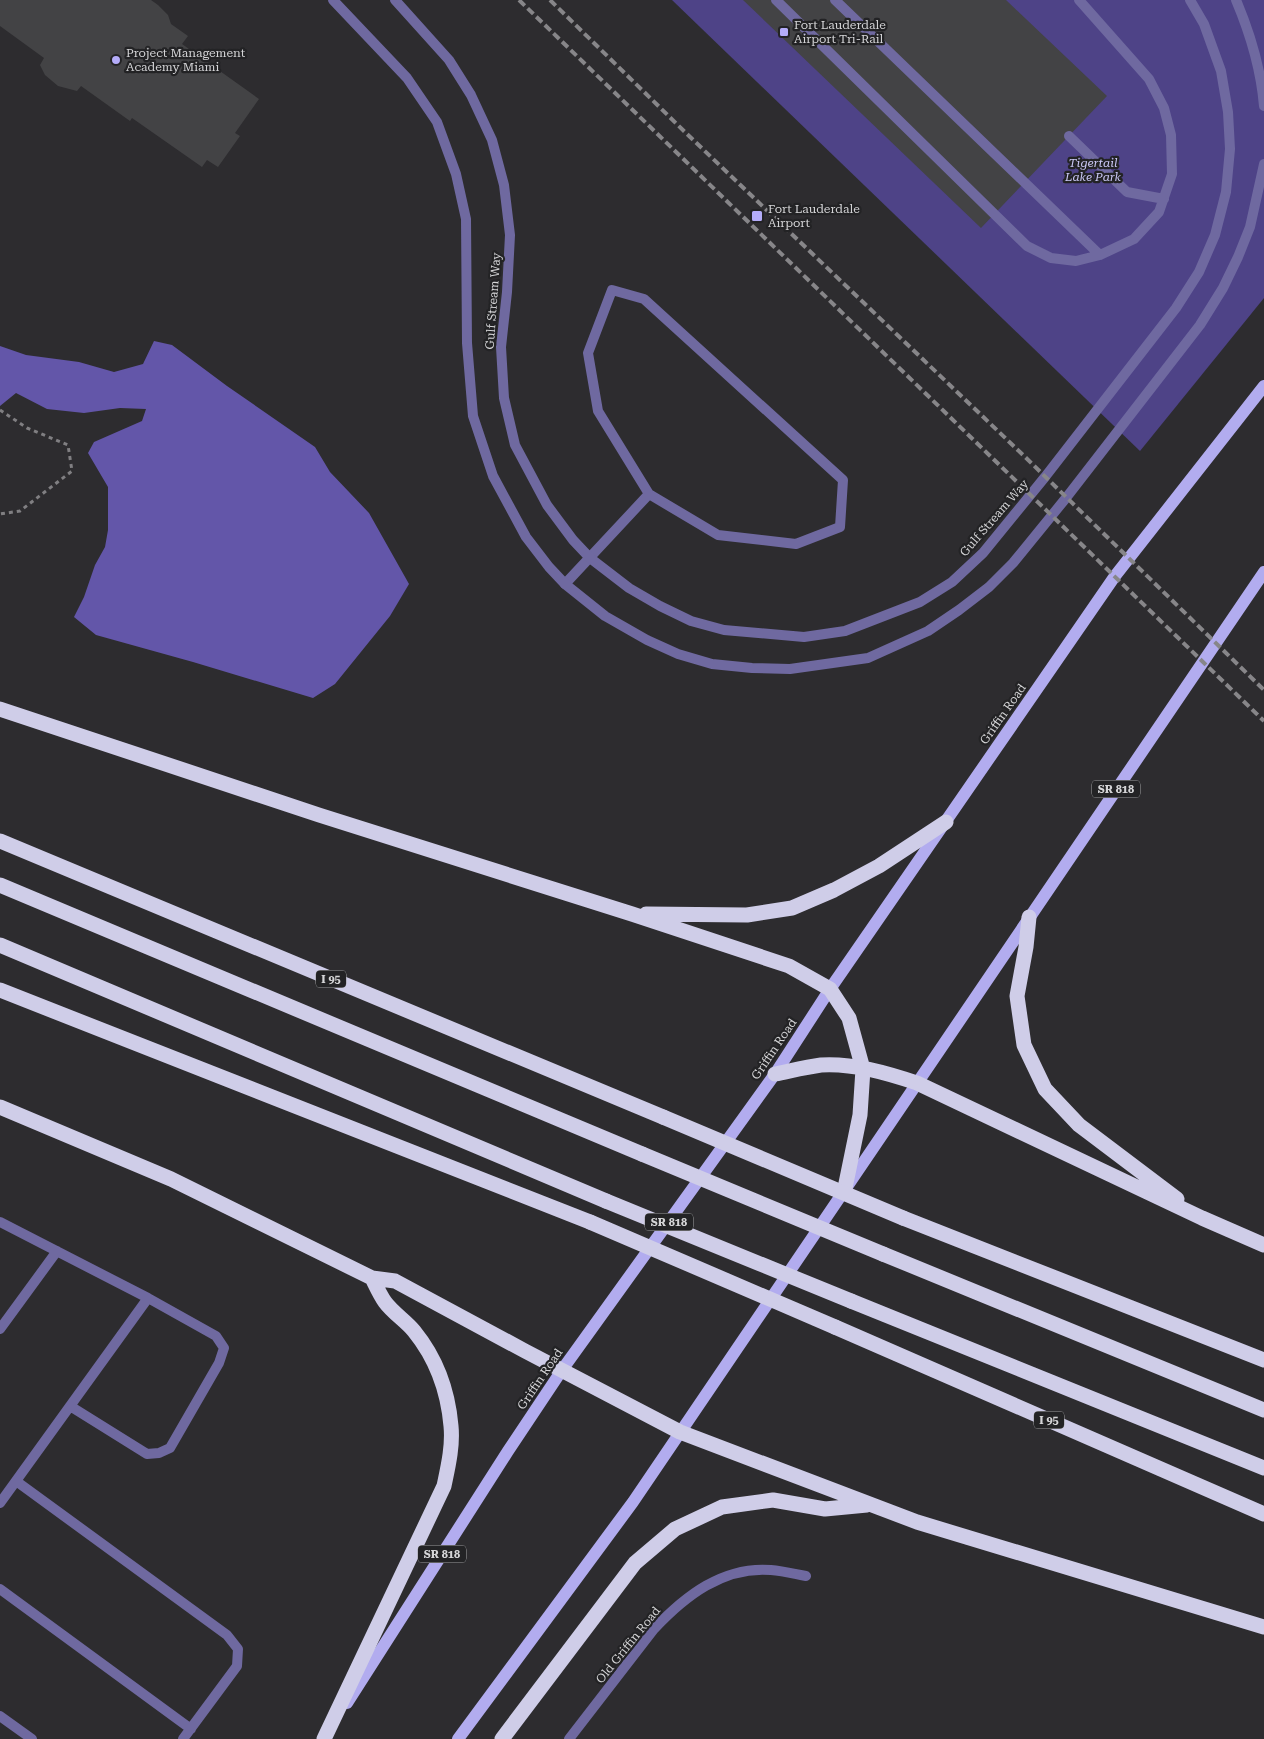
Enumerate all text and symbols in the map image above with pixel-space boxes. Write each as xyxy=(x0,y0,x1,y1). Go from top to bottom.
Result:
place label: Fort Lauderdale Airport Tri-Rail xyxy=(794,18,886,46)
marker: Fort Lauderdale Airport Tri-Rail xyxy=(778,26,790,38)
place label: Project Management Academy Miami xyxy=(126,46,246,74)
marker: Project Management Academy Miami xyxy=(110,54,122,66)
park label: Tigertail Lake Park xyxy=(1064,156,1122,184)
place label: Fort Lauderdale Airport xyxy=(768,202,860,230)
marker: Fort Lauderdale Airport xyxy=(750,209,764,223)
street label: Gulf Stream Way xyxy=(483,251,503,350)
street label: Gulf Stream Way xyxy=(957,476,1032,559)
street label: Griffin Road xyxy=(977,681,1029,747)
road number: SR 818 xyxy=(1092,781,1140,798)
road number: I 95 xyxy=(316,971,346,988)
street label: Griffin Road xyxy=(748,1016,800,1082)
road number: SR 818 xyxy=(645,1214,693,1230)
street label: Griffin Road xyxy=(514,1346,566,1412)
road number: I 95 xyxy=(1034,1412,1064,1428)
road number: SR 818 xyxy=(418,1546,466,1562)
street label: Old Griffin Road xyxy=(593,1604,663,1686)

